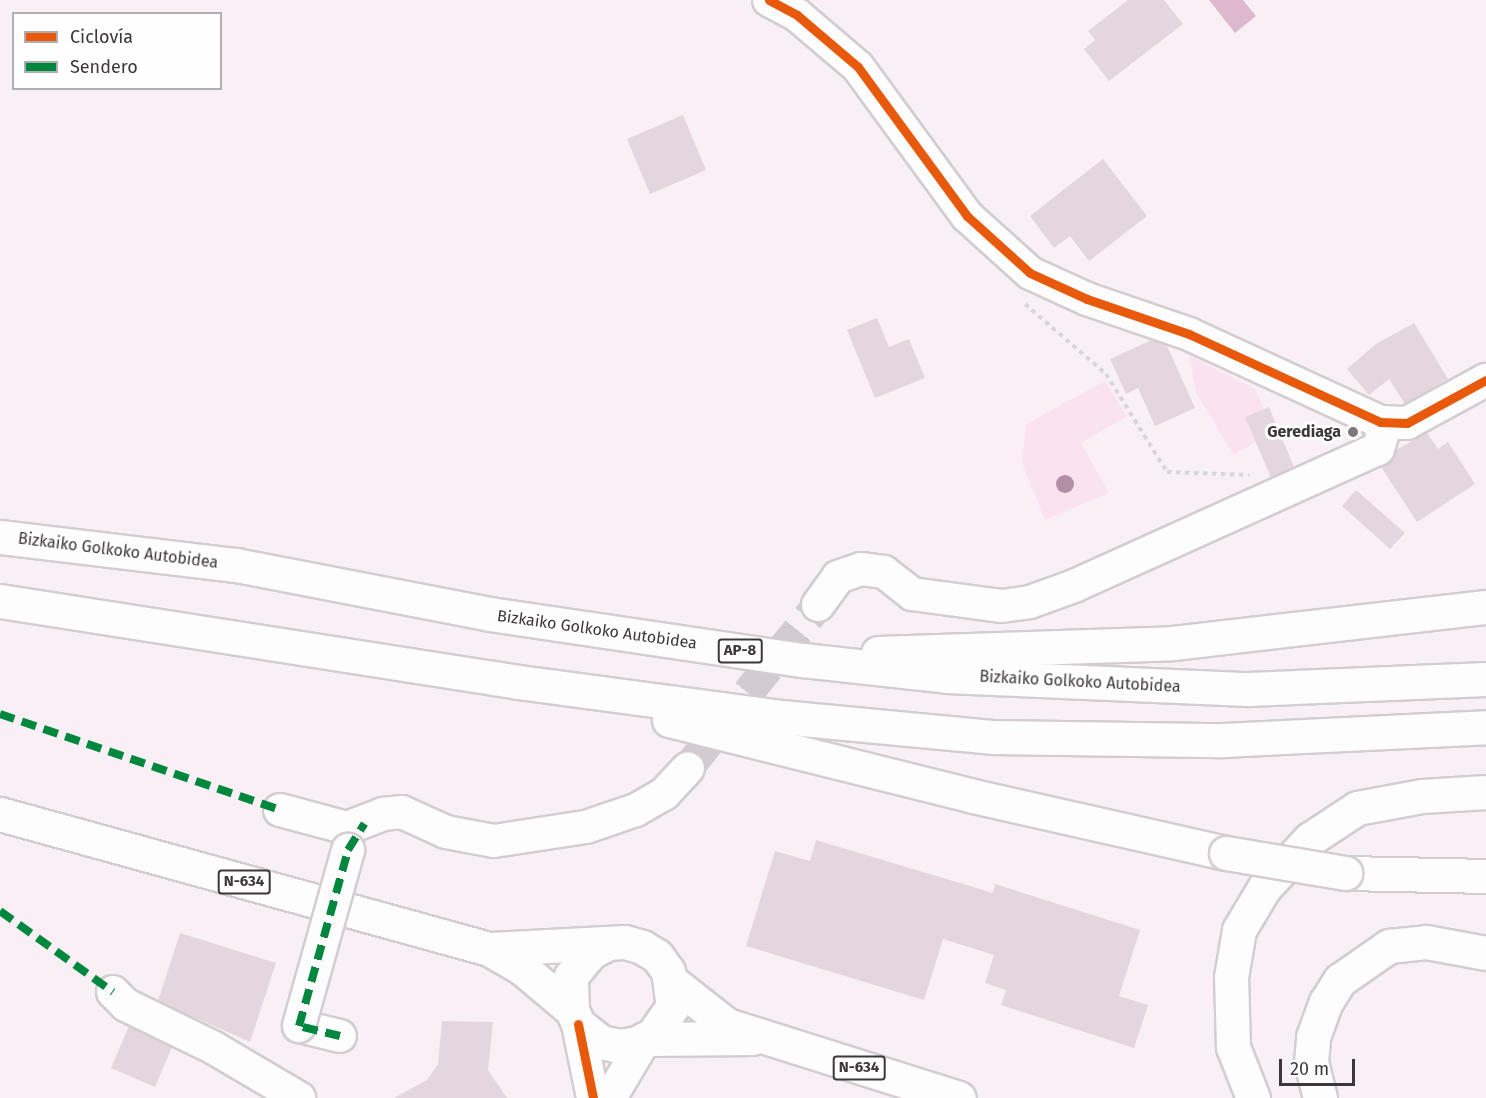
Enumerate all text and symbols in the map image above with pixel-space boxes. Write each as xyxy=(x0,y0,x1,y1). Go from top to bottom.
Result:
legend xyxy=(12,12,222,90)
text: Ciclovía xyxy=(70,26,133,48)
text: Sendero xyxy=(70,56,138,78)
place label: Gerediaga xyxy=(1267,422,1341,442)
marker: Gerediaga xyxy=(1346,425,1360,439)
street label: Bizkaiko Golkoko Autobidea xyxy=(17,529,219,573)
street label: Bizkaiko Golkoko Autobidea xyxy=(496,606,698,654)
road number: AP-8 xyxy=(718,639,762,663)
street label: Bizkaiko Golkoko Autobidea xyxy=(979,667,1181,697)
road number: N-634 xyxy=(217,870,271,894)
scale bar xyxy=(1282,1047,1358,1085)
road number: N-634 xyxy=(832,1056,886,1080)
text: 20 m xyxy=(1290,1058,1329,1080)

